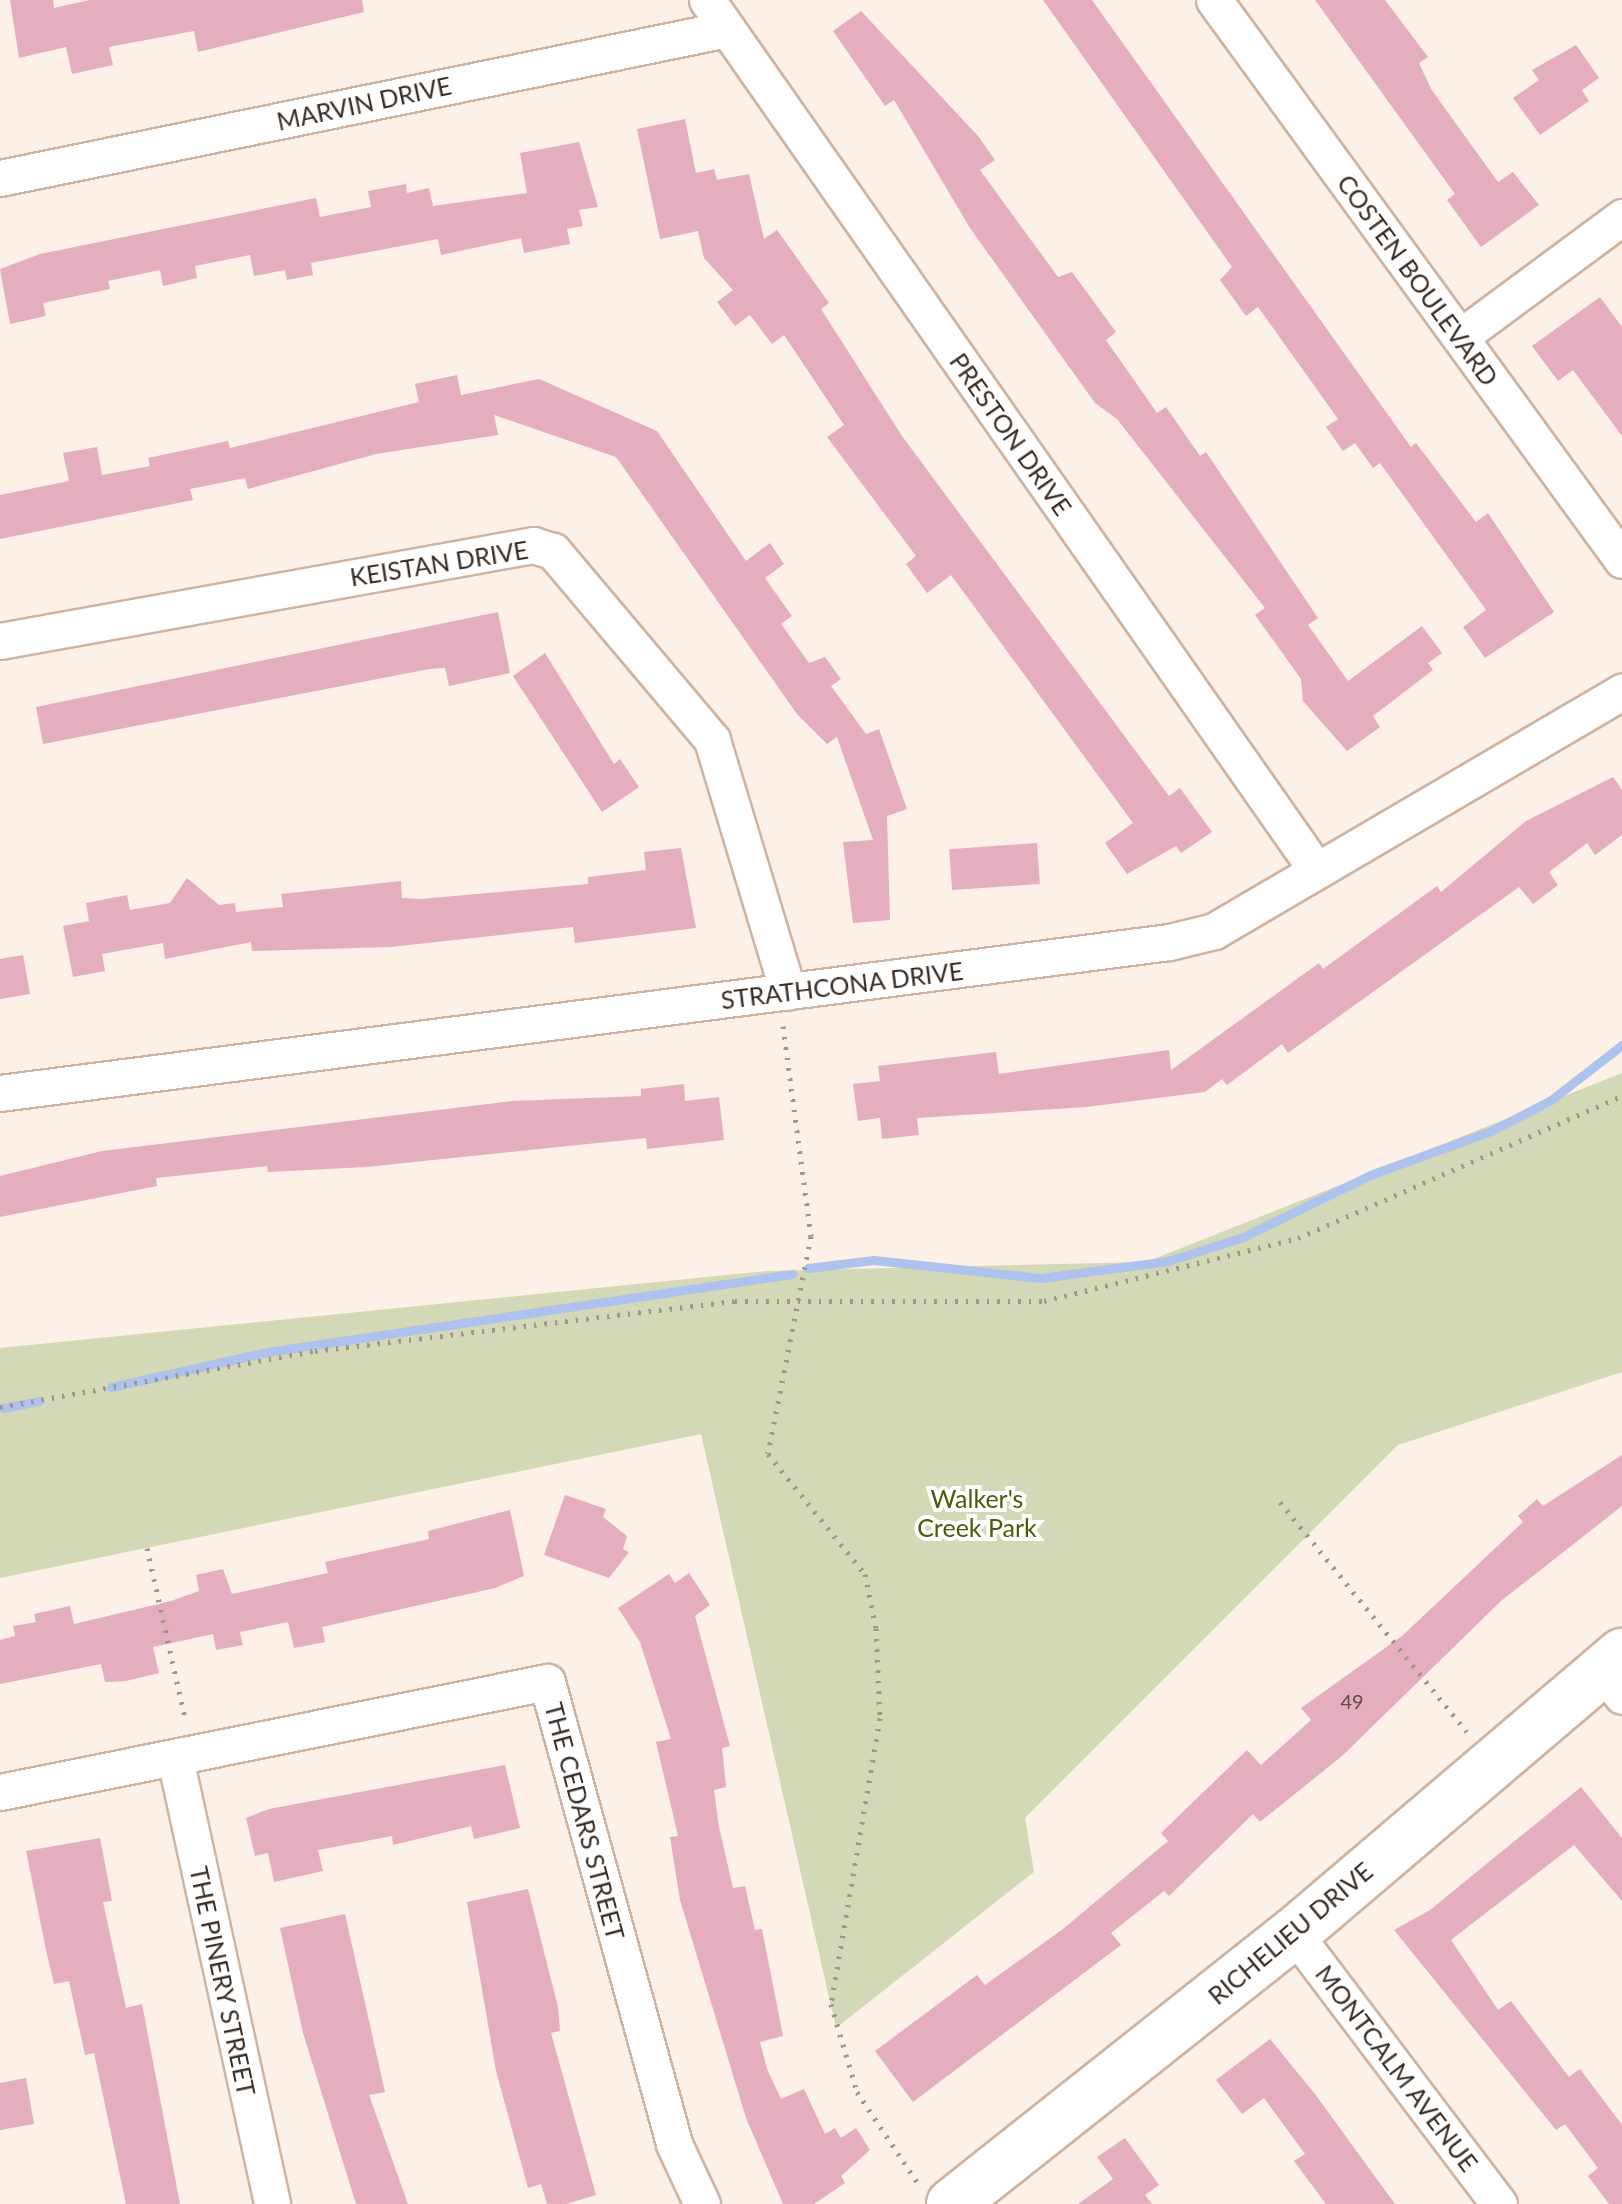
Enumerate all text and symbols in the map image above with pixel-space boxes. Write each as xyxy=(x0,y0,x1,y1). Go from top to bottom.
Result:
street label: MARVIN DRIVE xyxy=(274,70,454,136)
street label: COSTEN BOULEVARD xyxy=(1331,169,1505,391)
street label: PRESTON DRIVE xyxy=(944,347,1078,521)
street label: KEISTAN DRIVE xyxy=(348,534,530,592)
street label: STRATHCONA DRIVE xyxy=(719,955,965,1015)
park label: Walker's Creek Park xyxy=(917,1484,1037,1543)
house number: 49 xyxy=(1340,1689,1364,1713)
street label: THE CEDARS STREET xyxy=(539,1699,631,1943)
street label: RICHELIEU DRIVE xyxy=(1202,1856,1378,2010)
street label: THE PINERY STREET xyxy=(184,1863,262,2099)
street label: MONTCALM AVENUE xyxy=(1309,1959,1485,2177)

